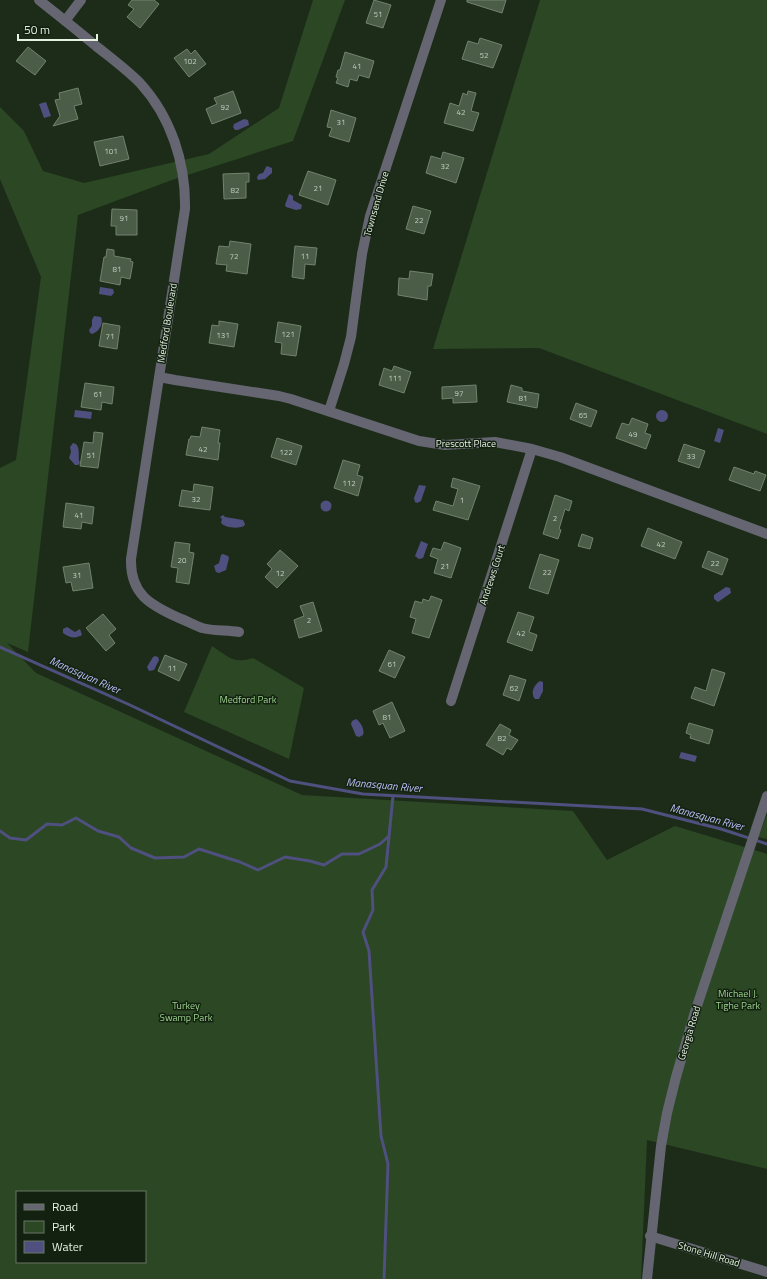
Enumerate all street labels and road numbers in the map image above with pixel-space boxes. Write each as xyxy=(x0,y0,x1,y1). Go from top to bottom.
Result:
street label: Townsend Drive xyxy=(360,170,392,238)
street label: Medford Boulevard xyxy=(153,282,181,364)
street label: Prescott Place xyxy=(436,436,496,451)
street label: Andrews Court xyxy=(475,543,509,607)
street label: Georgia Road xyxy=(674,1004,704,1062)
street label: Stone Hill Road xyxy=(676,1237,742,1271)

